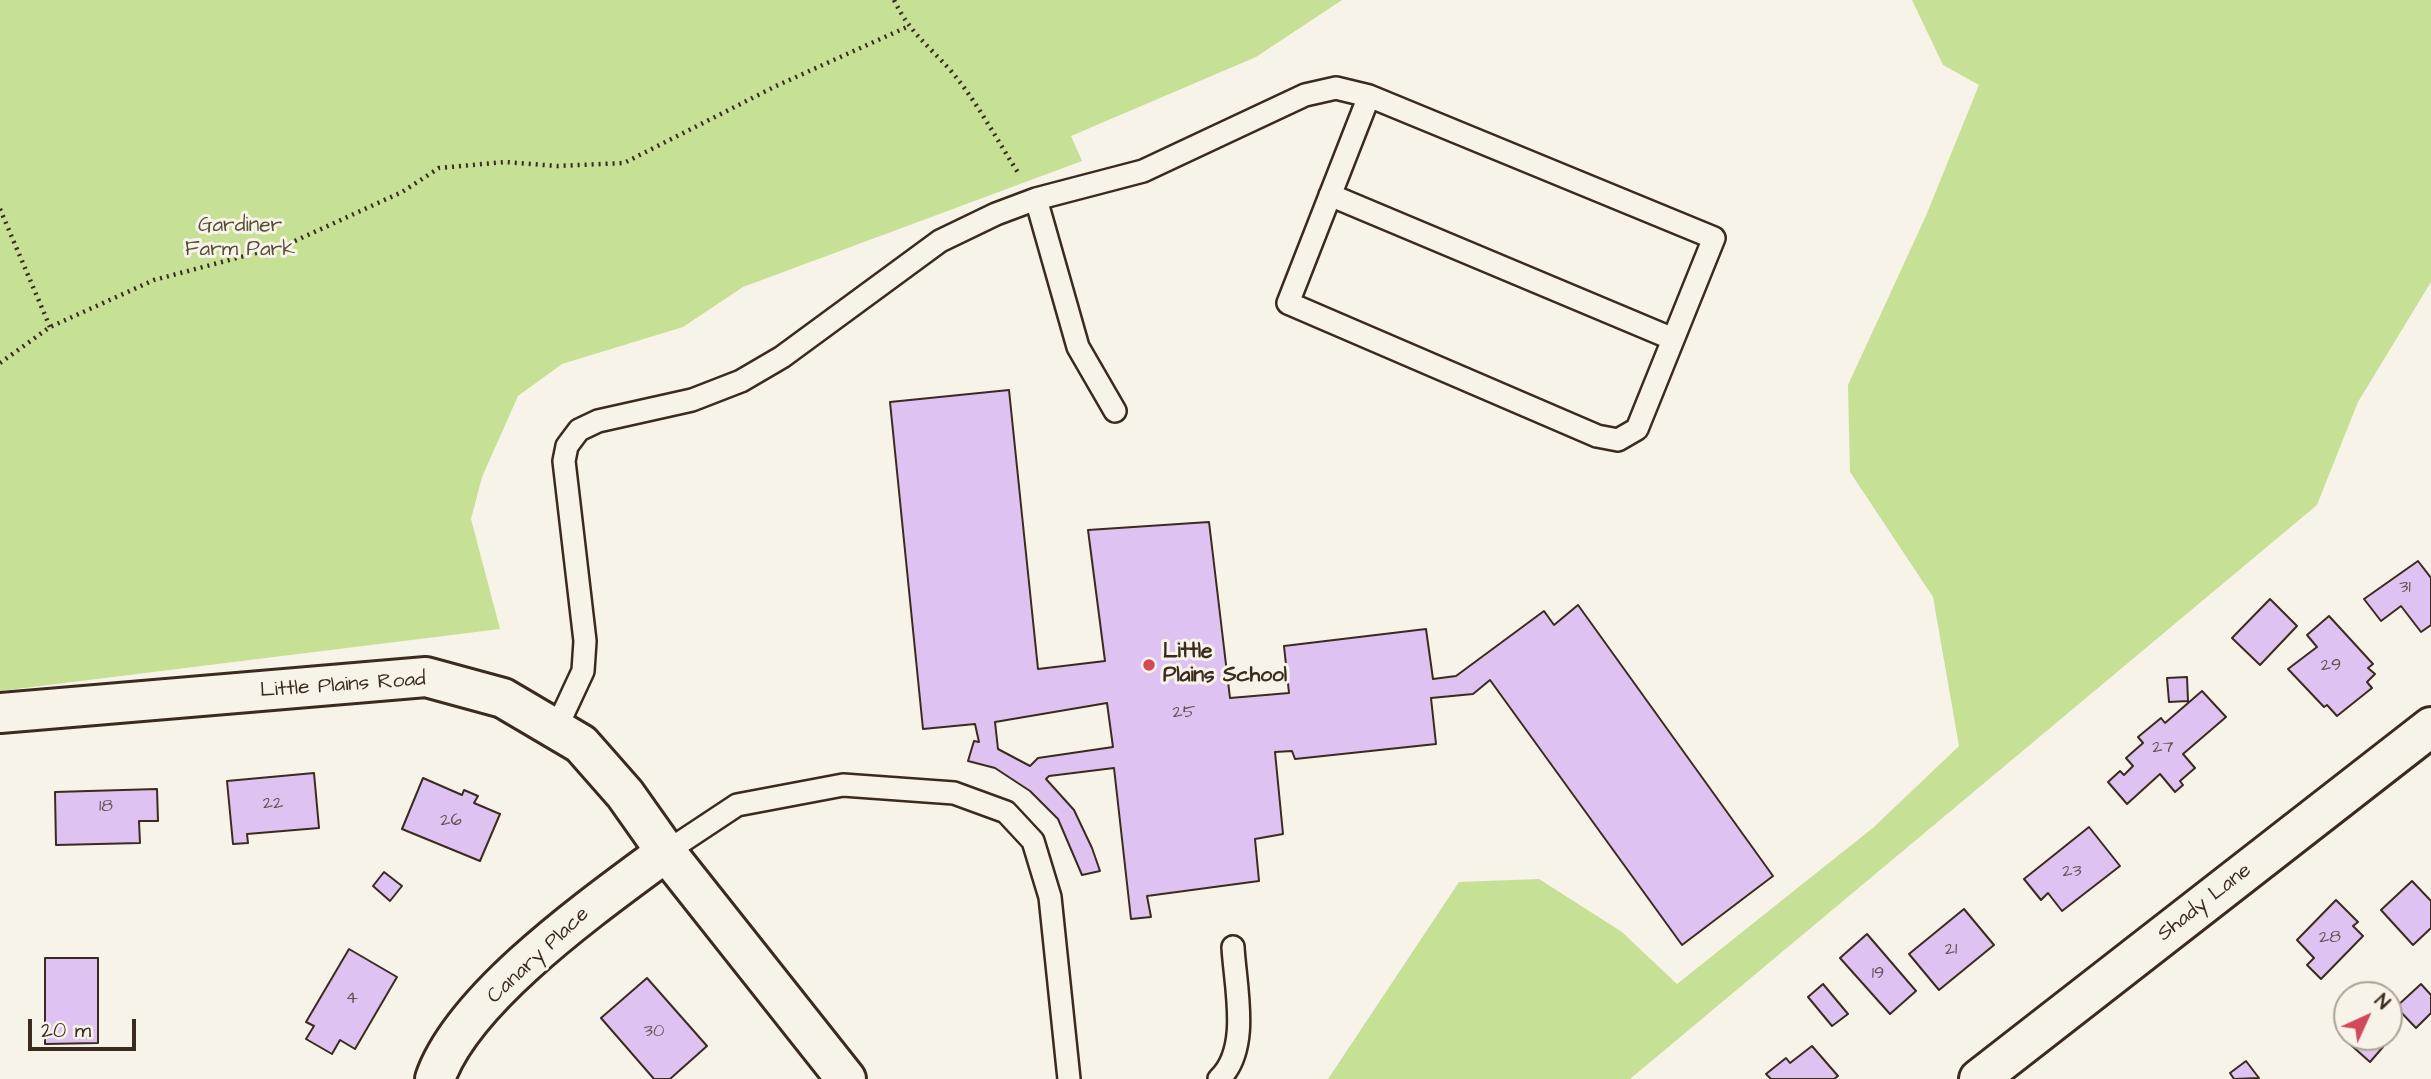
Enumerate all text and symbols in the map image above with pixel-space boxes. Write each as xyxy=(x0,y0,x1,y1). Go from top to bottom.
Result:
park label: Gardiner Farm Park xyxy=(185,214,295,264)
house number: 31 xyxy=(2399,577,2411,599)
place label: Little Plains School xyxy=(1163,640,1287,690)
house number: 29 xyxy=(2321,655,2341,677)
marker: Little Plains School xyxy=(1141,657,1157,673)
street label: Little Plains Road xyxy=(259,668,427,704)
house number: 25 xyxy=(1172,702,1196,724)
house number: 27 xyxy=(2152,737,2174,759)
house number: 22 xyxy=(263,793,283,815)
house number: 18 xyxy=(99,796,113,818)
house number: 26 xyxy=(440,810,462,832)
street label: Shady Lane xyxy=(2153,858,2257,948)
house number: 23 xyxy=(2062,861,2082,883)
street label: Canary Place xyxy=(483,902,595,1010)
house number: 28 xyxy=(2319,927,2341,949)
house number: 21 xyxy=(1945,939,1957,961)
house number: 19 xyxy=(1872,963,1884,985)
north arrow xyxy=(2333,981,2403,1051)
house number: 4 xyxy=(346,988,358,1010)
text: N xyxy=(2368,988,2396,1016)
scale bar xyxy=(32,1006,140,1050)
text: 20 m xyxy=(41,1016,91,1045)
house number: 30 xyxy=(644,1021,664,1043)

